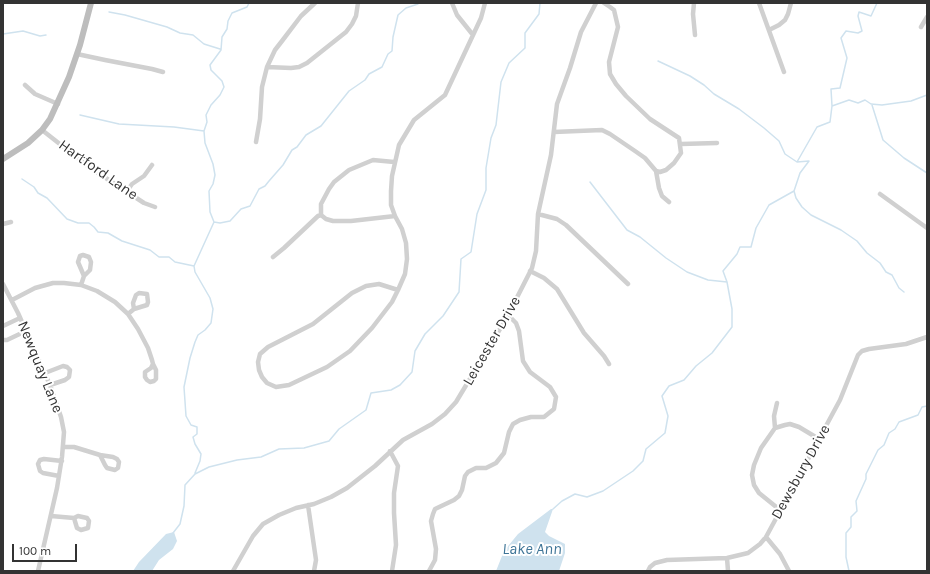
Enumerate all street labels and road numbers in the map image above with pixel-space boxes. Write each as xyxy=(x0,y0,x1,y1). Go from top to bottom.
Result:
street label: Hartford Lane xyxy=(55,136,141,204)
street label: Leicester Drive xyxy=(459,293,525,389)
street label: Newquay Lane xyxy=(13,318,67,416)
street label: Dewsbury Drive xyxy=(768,422,834,522)

